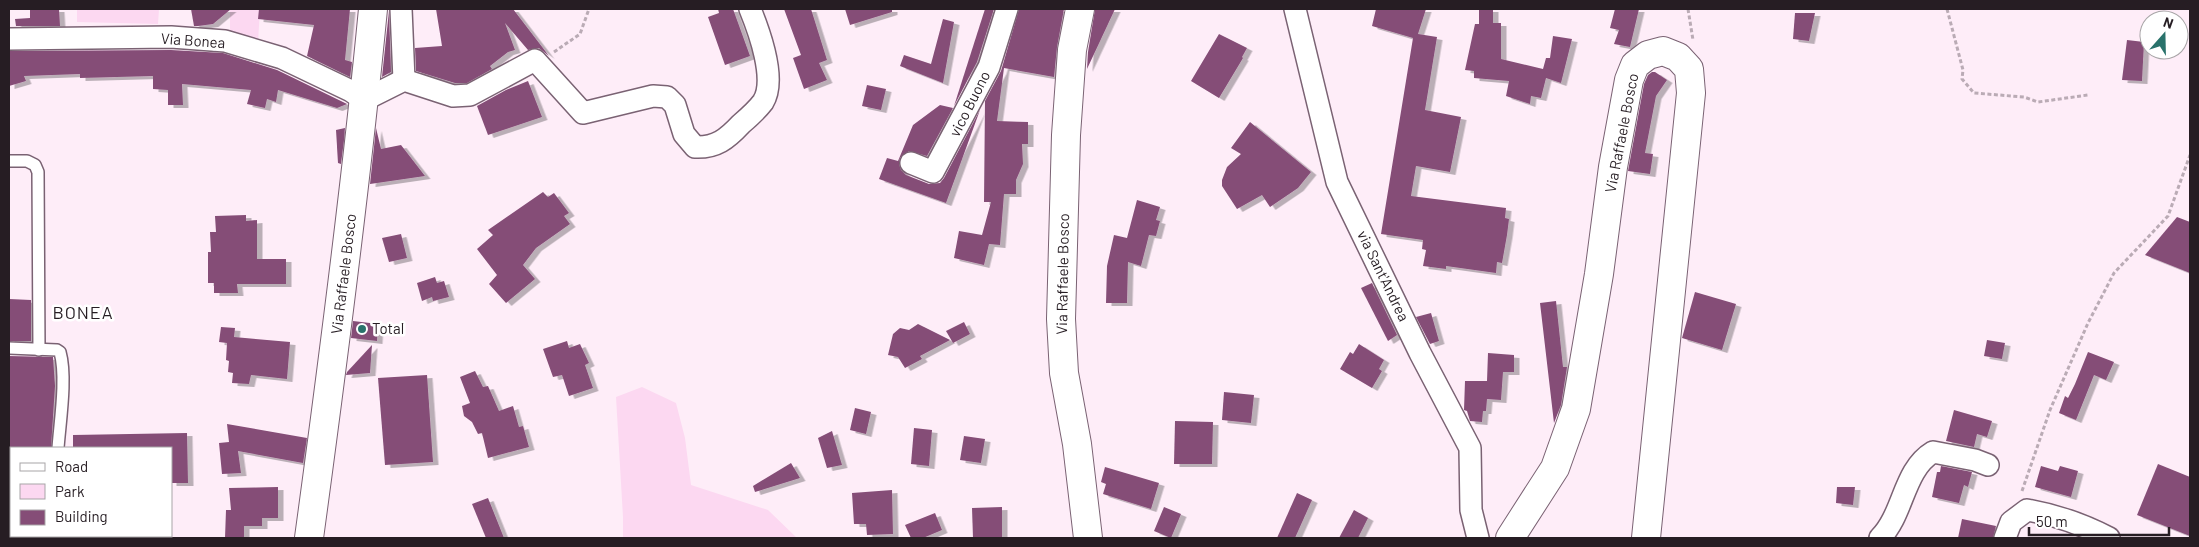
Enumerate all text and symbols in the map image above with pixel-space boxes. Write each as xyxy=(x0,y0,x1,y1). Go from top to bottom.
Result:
north arrow xyxy=(2139,10,2189,60)
text: N xyxy=(2161,13,2176,32)
street label: Via Bonea xyxy=(160,29,226,51)
street label: vico Buono xyxy=(945,68,993,139)
street label: Via Raffaele Bosco xyxy=(1601,72,1641,194)
street label: Via Raffaele Bosco xyxy=(327,213,359,335)
street label: Via Raffaele Bosco xyxy=(1052,213,1072,335)
street label: via Sant'Andrea xyxy=(1354,227,1414,324)
district label: BONEA xyxy=(52,301,114,323)
place label: Total xyxy=(372,319,404,337)
marker: Total xyxy=(356,323,368,335)
legend xyxy=(10,447,172,537)
text: Road xyxy=(55,457,88,475)
text: Park xyxy=(55,482,85,500)
scale bar xyxy=(2029,504,2169,536)
text: Building xyxy=(55,507,108,525)
text: 50 m xyxy=(2036,512,2068,530)

